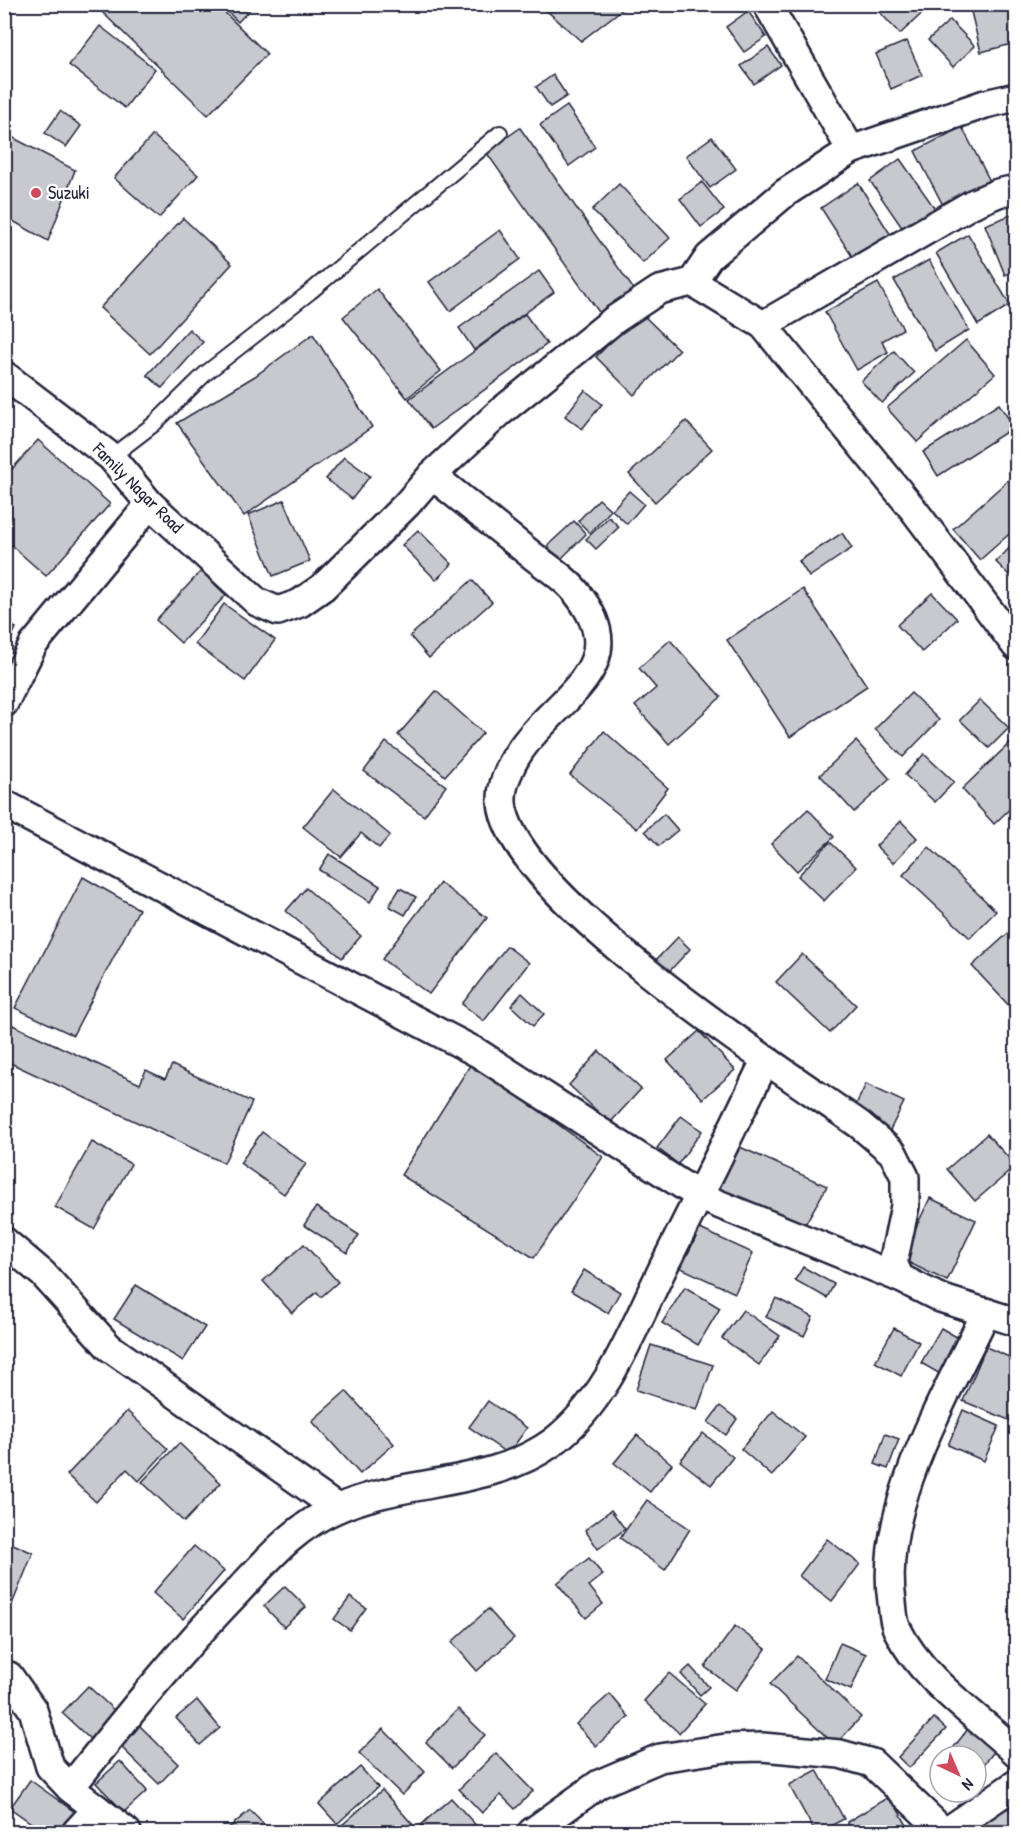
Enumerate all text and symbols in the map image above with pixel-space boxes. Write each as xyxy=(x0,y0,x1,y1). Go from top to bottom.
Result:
place label: Suzuki xyxy=(48,180,90,205)
marker: Suzuki xyxy=(29,186,43,200)
street label: Family Nagar Road xyxy=(87,436,189,539)
north arrow xyxy=(928,1744,988,1804)
text: N xyxy=(957,1774,979,1796)

